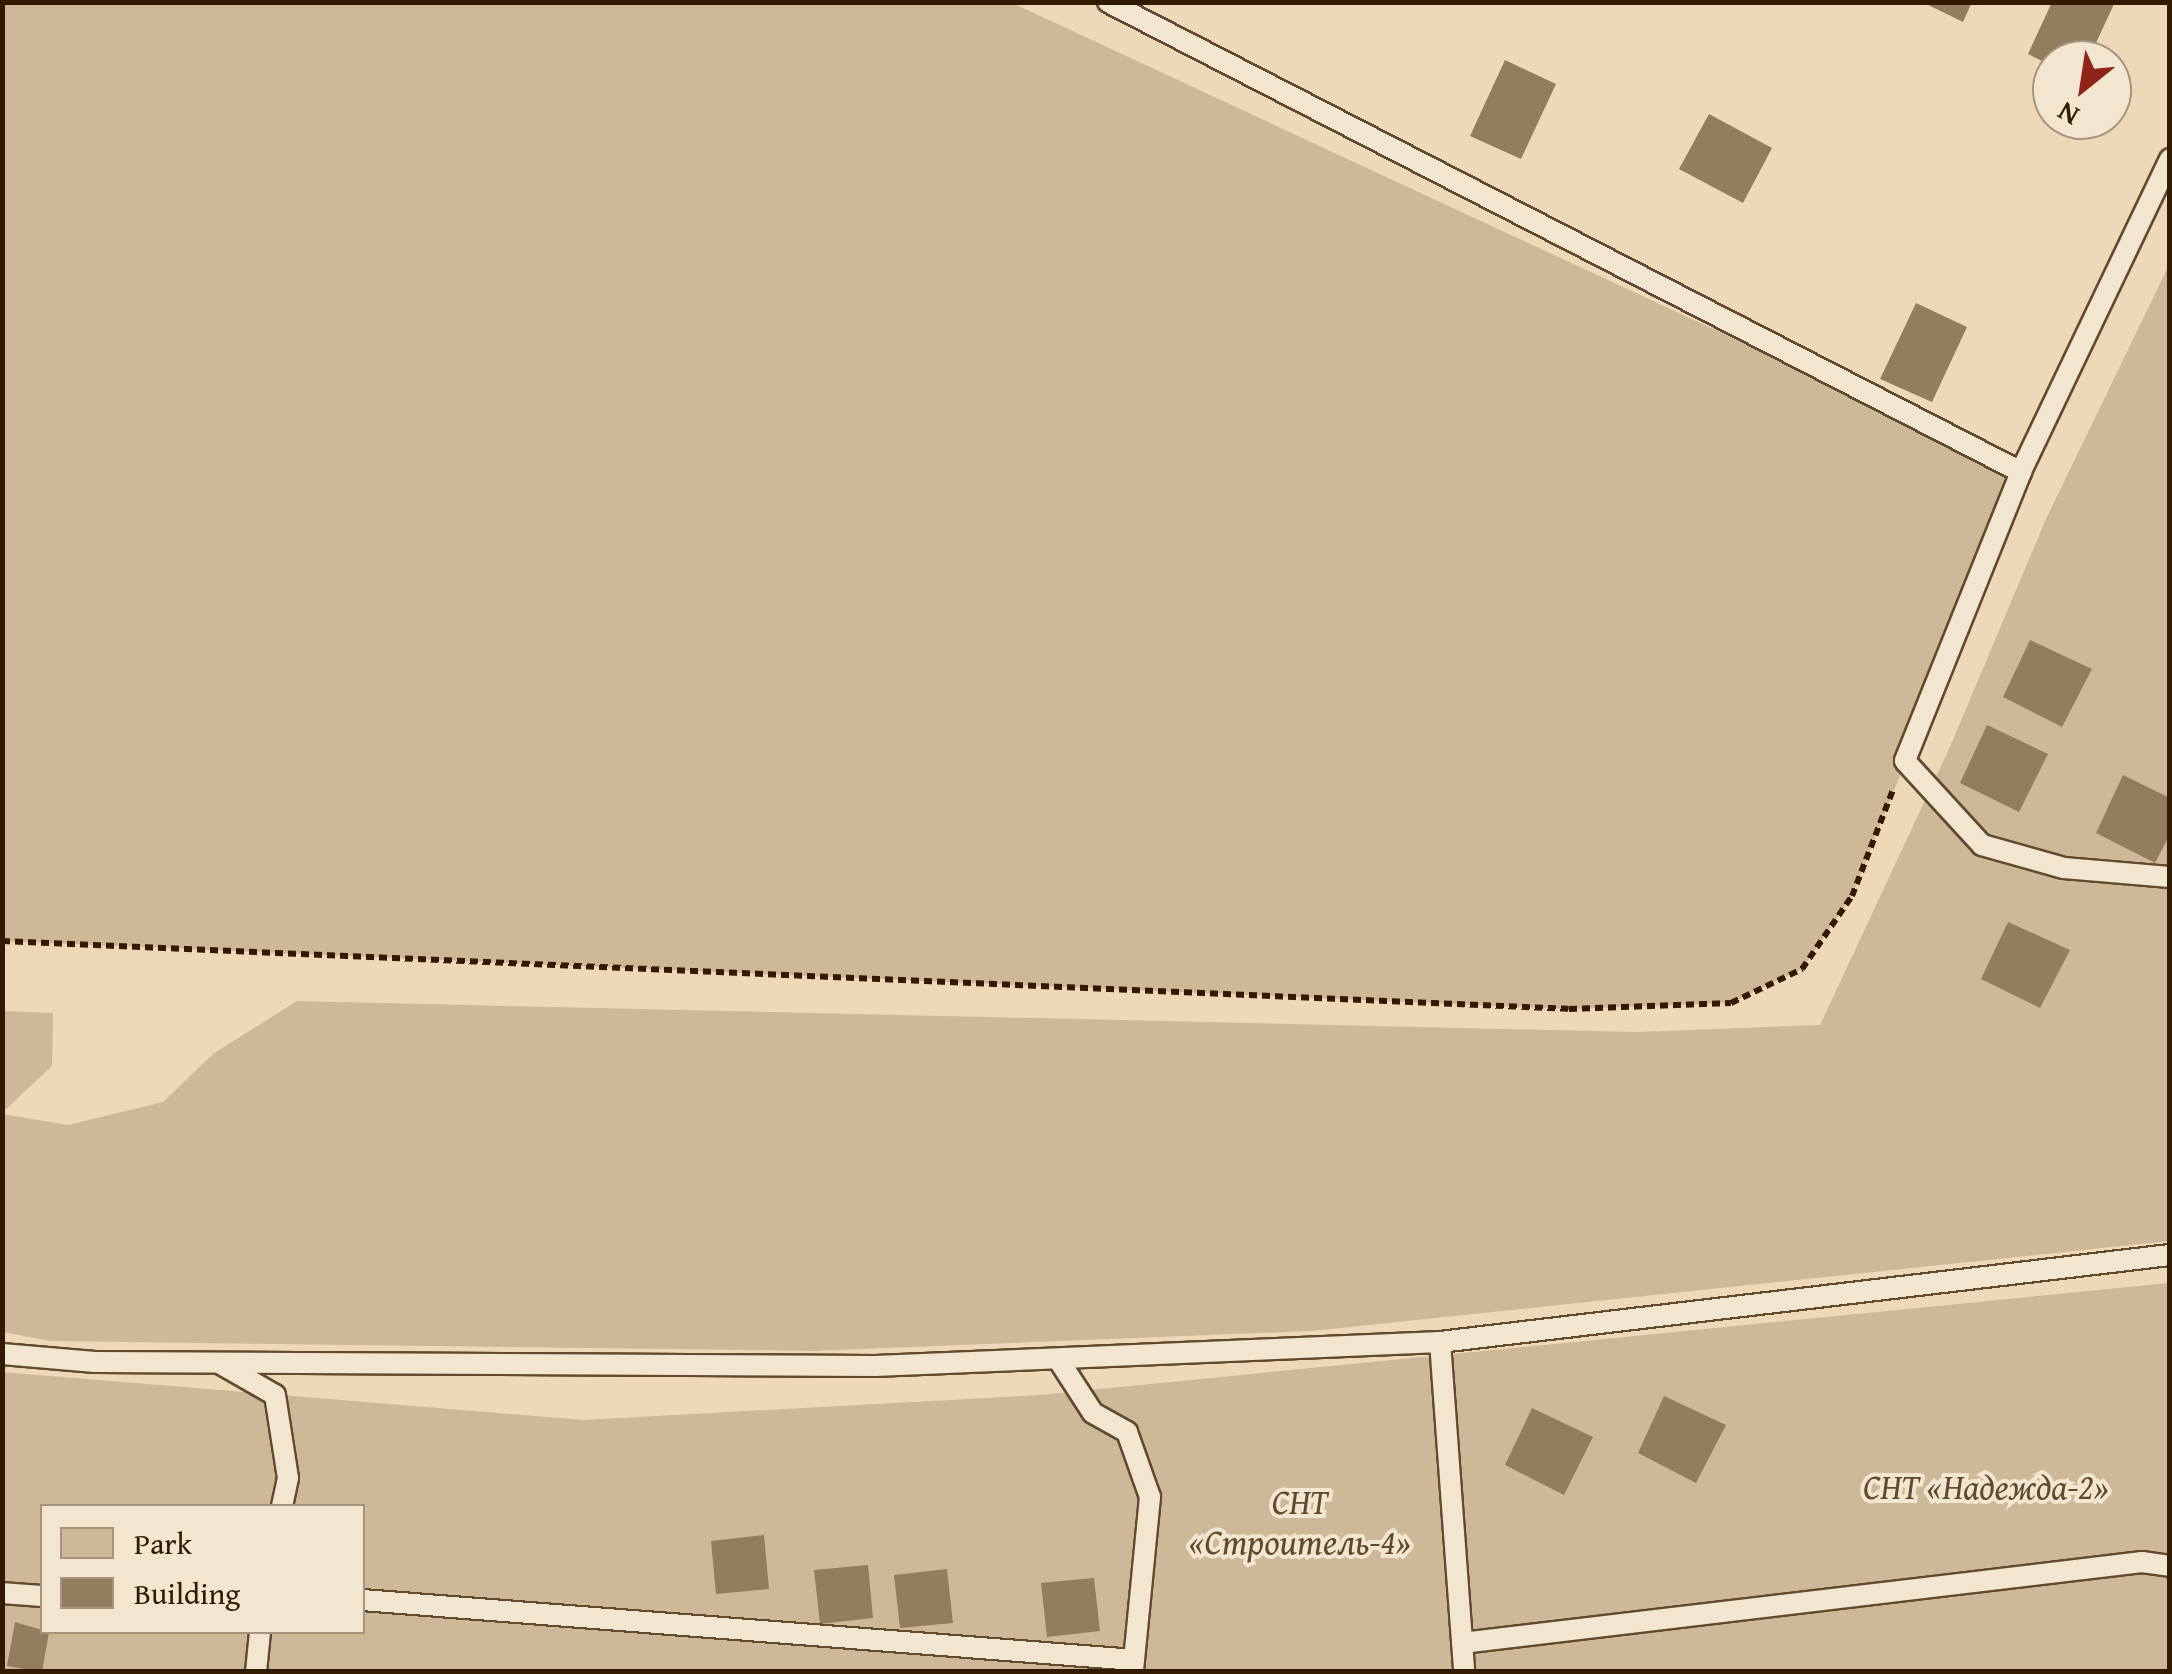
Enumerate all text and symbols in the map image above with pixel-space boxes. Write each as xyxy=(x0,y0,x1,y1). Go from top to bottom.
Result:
north arrow xyxy=(2032,40,2132,140)
text: N xyxy=(2049,92,2086,137)
park label: СНТ «Надежда-2» xyxy=(1863,1466,2109,1508)
park label: СНТ «Строитель-4» xyxy=(1189,1481,1411,1563)
legend xyxy=(40,1504,365,1634)
text: Park xyxy=(134,1521,192,1565)
text: Building xyxy=(134,1571,240,1615)

